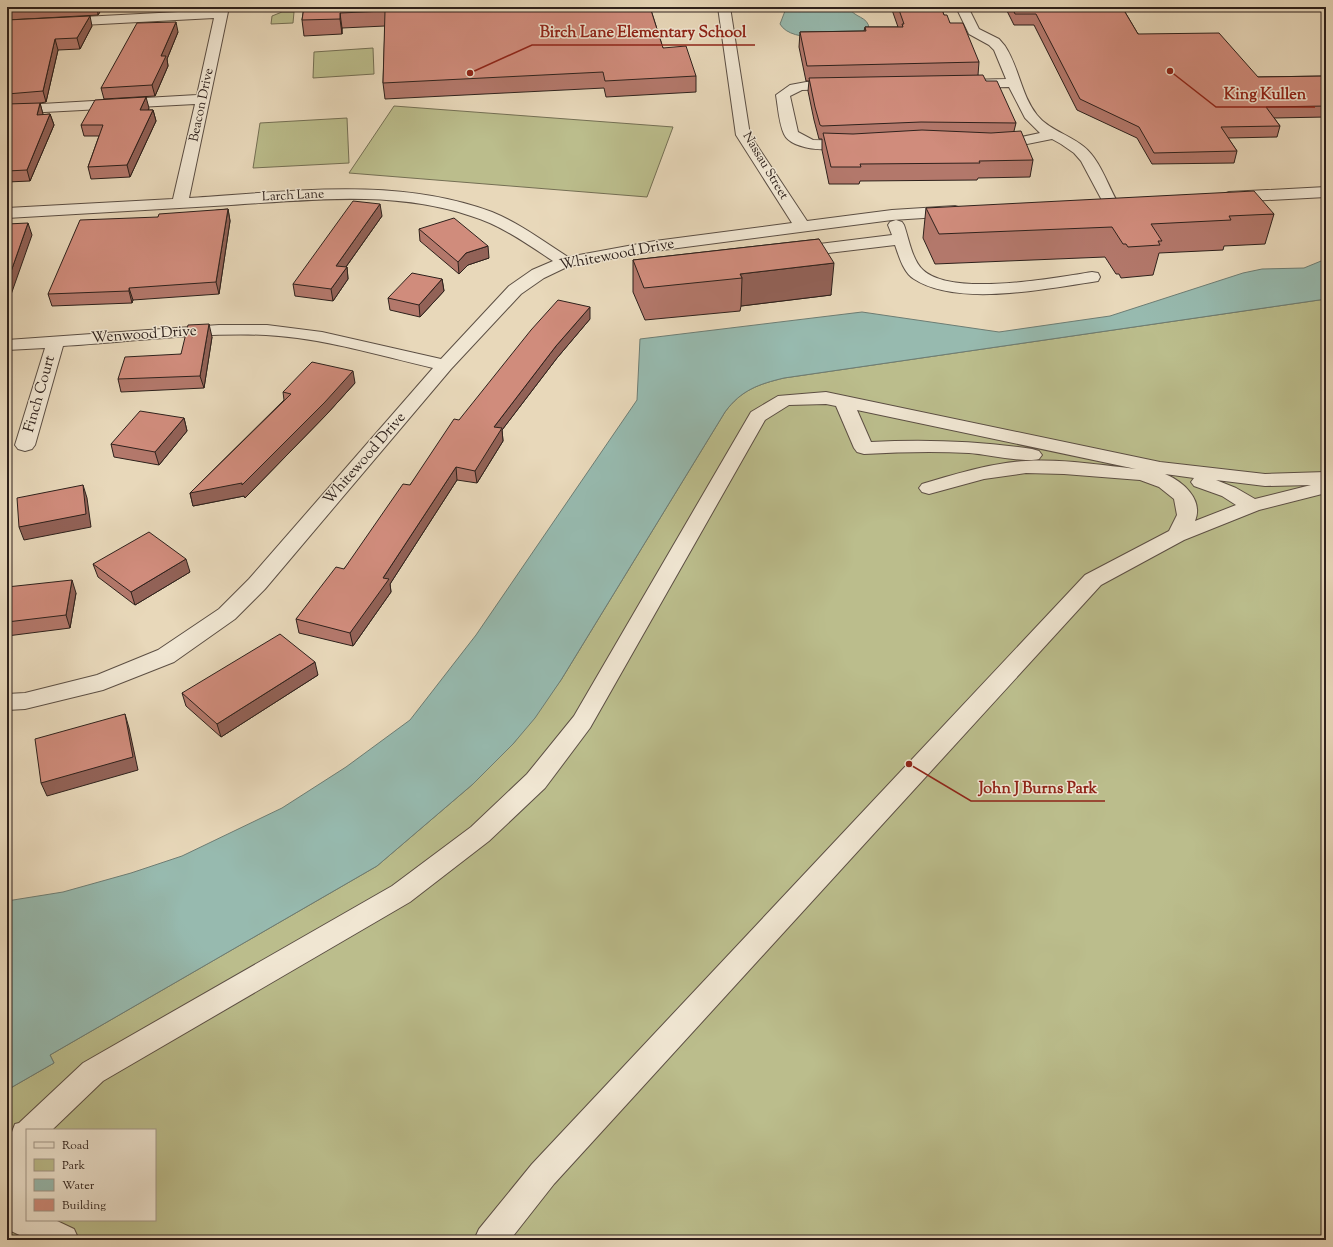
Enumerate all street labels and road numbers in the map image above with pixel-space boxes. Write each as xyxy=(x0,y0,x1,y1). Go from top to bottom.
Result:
street label: Beacon Drive xyxy=(185,67,219,143)
street label: Nassau Street xyxy=(738,129,793,204)
street label: Larch Lane xyxy=(261,185,325,207)
street label: Whitewood Drive xyxy=(558,234,676,276)
street label: Wenwood Drive xyxy=(91,321,197,349)
street label: Finch Court xyxy=(19,353,61,435)
street label: Whitewood Drive xyxy=(319,408,411,510)

